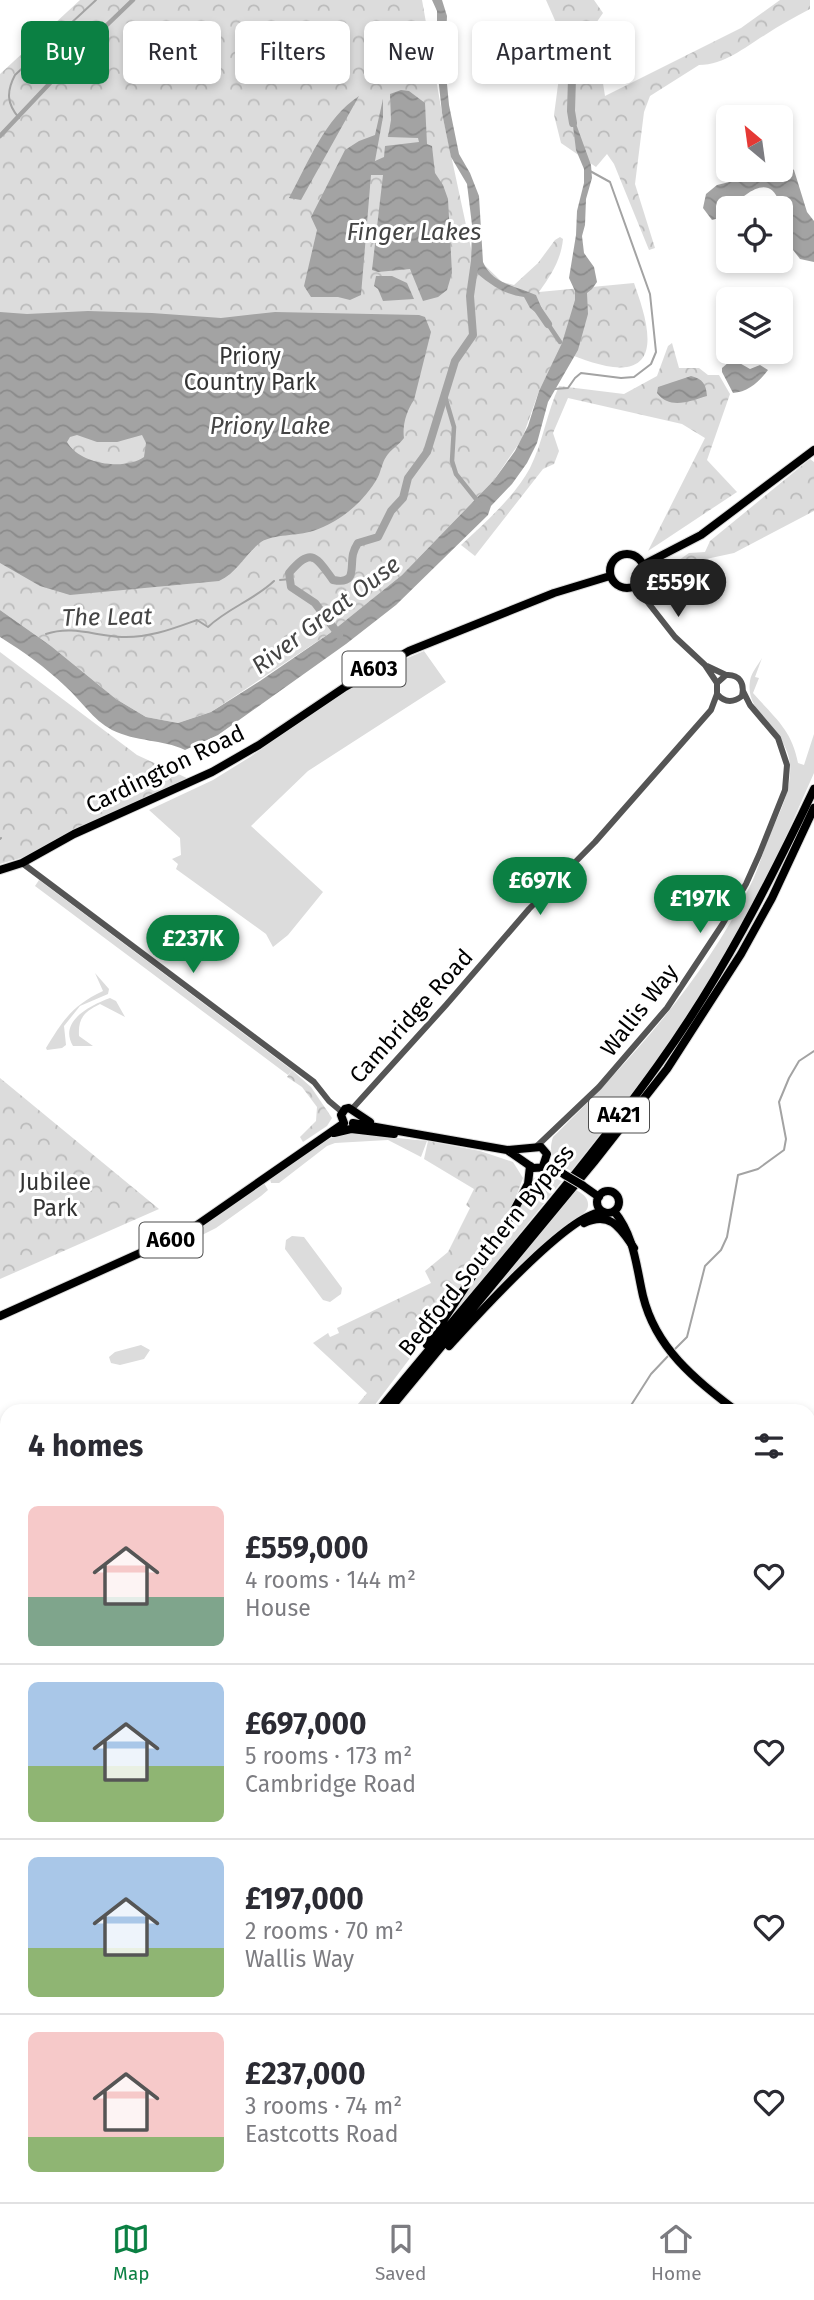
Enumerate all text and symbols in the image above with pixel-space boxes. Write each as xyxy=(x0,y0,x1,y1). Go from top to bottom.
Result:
chip: Buy xyxy=(21,21,109,84)
chip: Rent xyxy=(123,21,221,84)
chip: Filters xyxy=(235,21,350,84)
chip: New xyxy=(364,21,458,84)
chip: Apartment xyxy=(472,21,635,84)
north arrow xyxy=(716,105,793,182)
map controls xyxy=(716,105,793,364)
button: locate xyxy=(716,196,793,273)
water label: Finger Lakes xyxy=(347,218,481,246)
button: layers xyxy=(716,287,793,364)
park label: Priory Country Park xyxy=(184,342,317,396)
water label: Priory Lake xyxy=(210,412,330,440)
water label: River Great Ouse xyxy=(246,550,406,680)
pin: £559K xyxy=(629,560,727,619)
text: £559K xyxy=(646,568,710,596)
water label: The Leat xyxy=(62,602,153,632)
road number: A603 xyxy=(342,652,406,686)
street label: Cardington Road xyxy=(81,718,249,820)
pin: £697K xyxy=(491,858,589,917)
text: £697K xyxy=(509,866,571,894)
pin: £197K xyxy=(651,876,749,935)
text: £197K xyxy=(670,884,730,912)
pin: £237K xyxy=(144,916,242,975)
text: £237K xyxy=(162,924,224,952)
street label: Cambridge Road xyxy=(343,943,479,1089)
street label: Wallis Way xyxy=(594,958,684,1062)
road number: A421 xyxy=(589,1098,649,1132)
street label: Bedford Southern Bypass xyxy=(392,1139,580,1361)
park label: Jubilee Park xyxy=(19,1168,91,1222)
road number: A600 xyxy=(140,1222,202,1258)
icon: filters xyxy=(750,1427,788,1465)
text: 4 homes xyxy=(28,1428,143,1464)
text: £559,000 xyxy=(245,1530,369,1566)
icon: home xyxy=(84,1534,168,1618)
icon: heart xyxy=(750,1557,788,1595)
text: 4 rooms · 144 m² xyxy=(245,1566,416,1594)
text: House xyxy=(245,1594,311,1622)
text: £697,000 xyxy=(245,1706,367,1742)
icon: home xyxy=(84,1710,168,1794)
icon: heart xyxy=(750,1733,788,1771)
text: 5 rooms · 173 m² xyxy=(245,1742,412,1770)
text: Cambridge Road xyxy=(245,1770,416,1798)
text: £197,000 xyxy=(245,1881,364,1917)
icon: home xyxy=(84,1885,168,1969)
icon: heart xyxy=(750,1908,788,1946)
text: 2 rooms · 70 m² xyxy=(245,1917,403,1945)
text: Wallis Way xyxy=(245,1945,354,1973)
text: £237,000 xyxy=(245,2056,365,2092)
icon: home xyxy=(84,2060,168,2144)
icon: heart xyxy=(750,2083,788,2121)
text: 3 rooms · 74 m² xyxy=(245,2092,402,2120)
text: Eastcotts Road xyxy=(245,2120,398,2148)
tab: Map xyxy=(112,2220,150,2285)
tab: Saved xyxy=(375,2220,426,2285)
tab: Home xyxy=(651,2220,702,2285)

